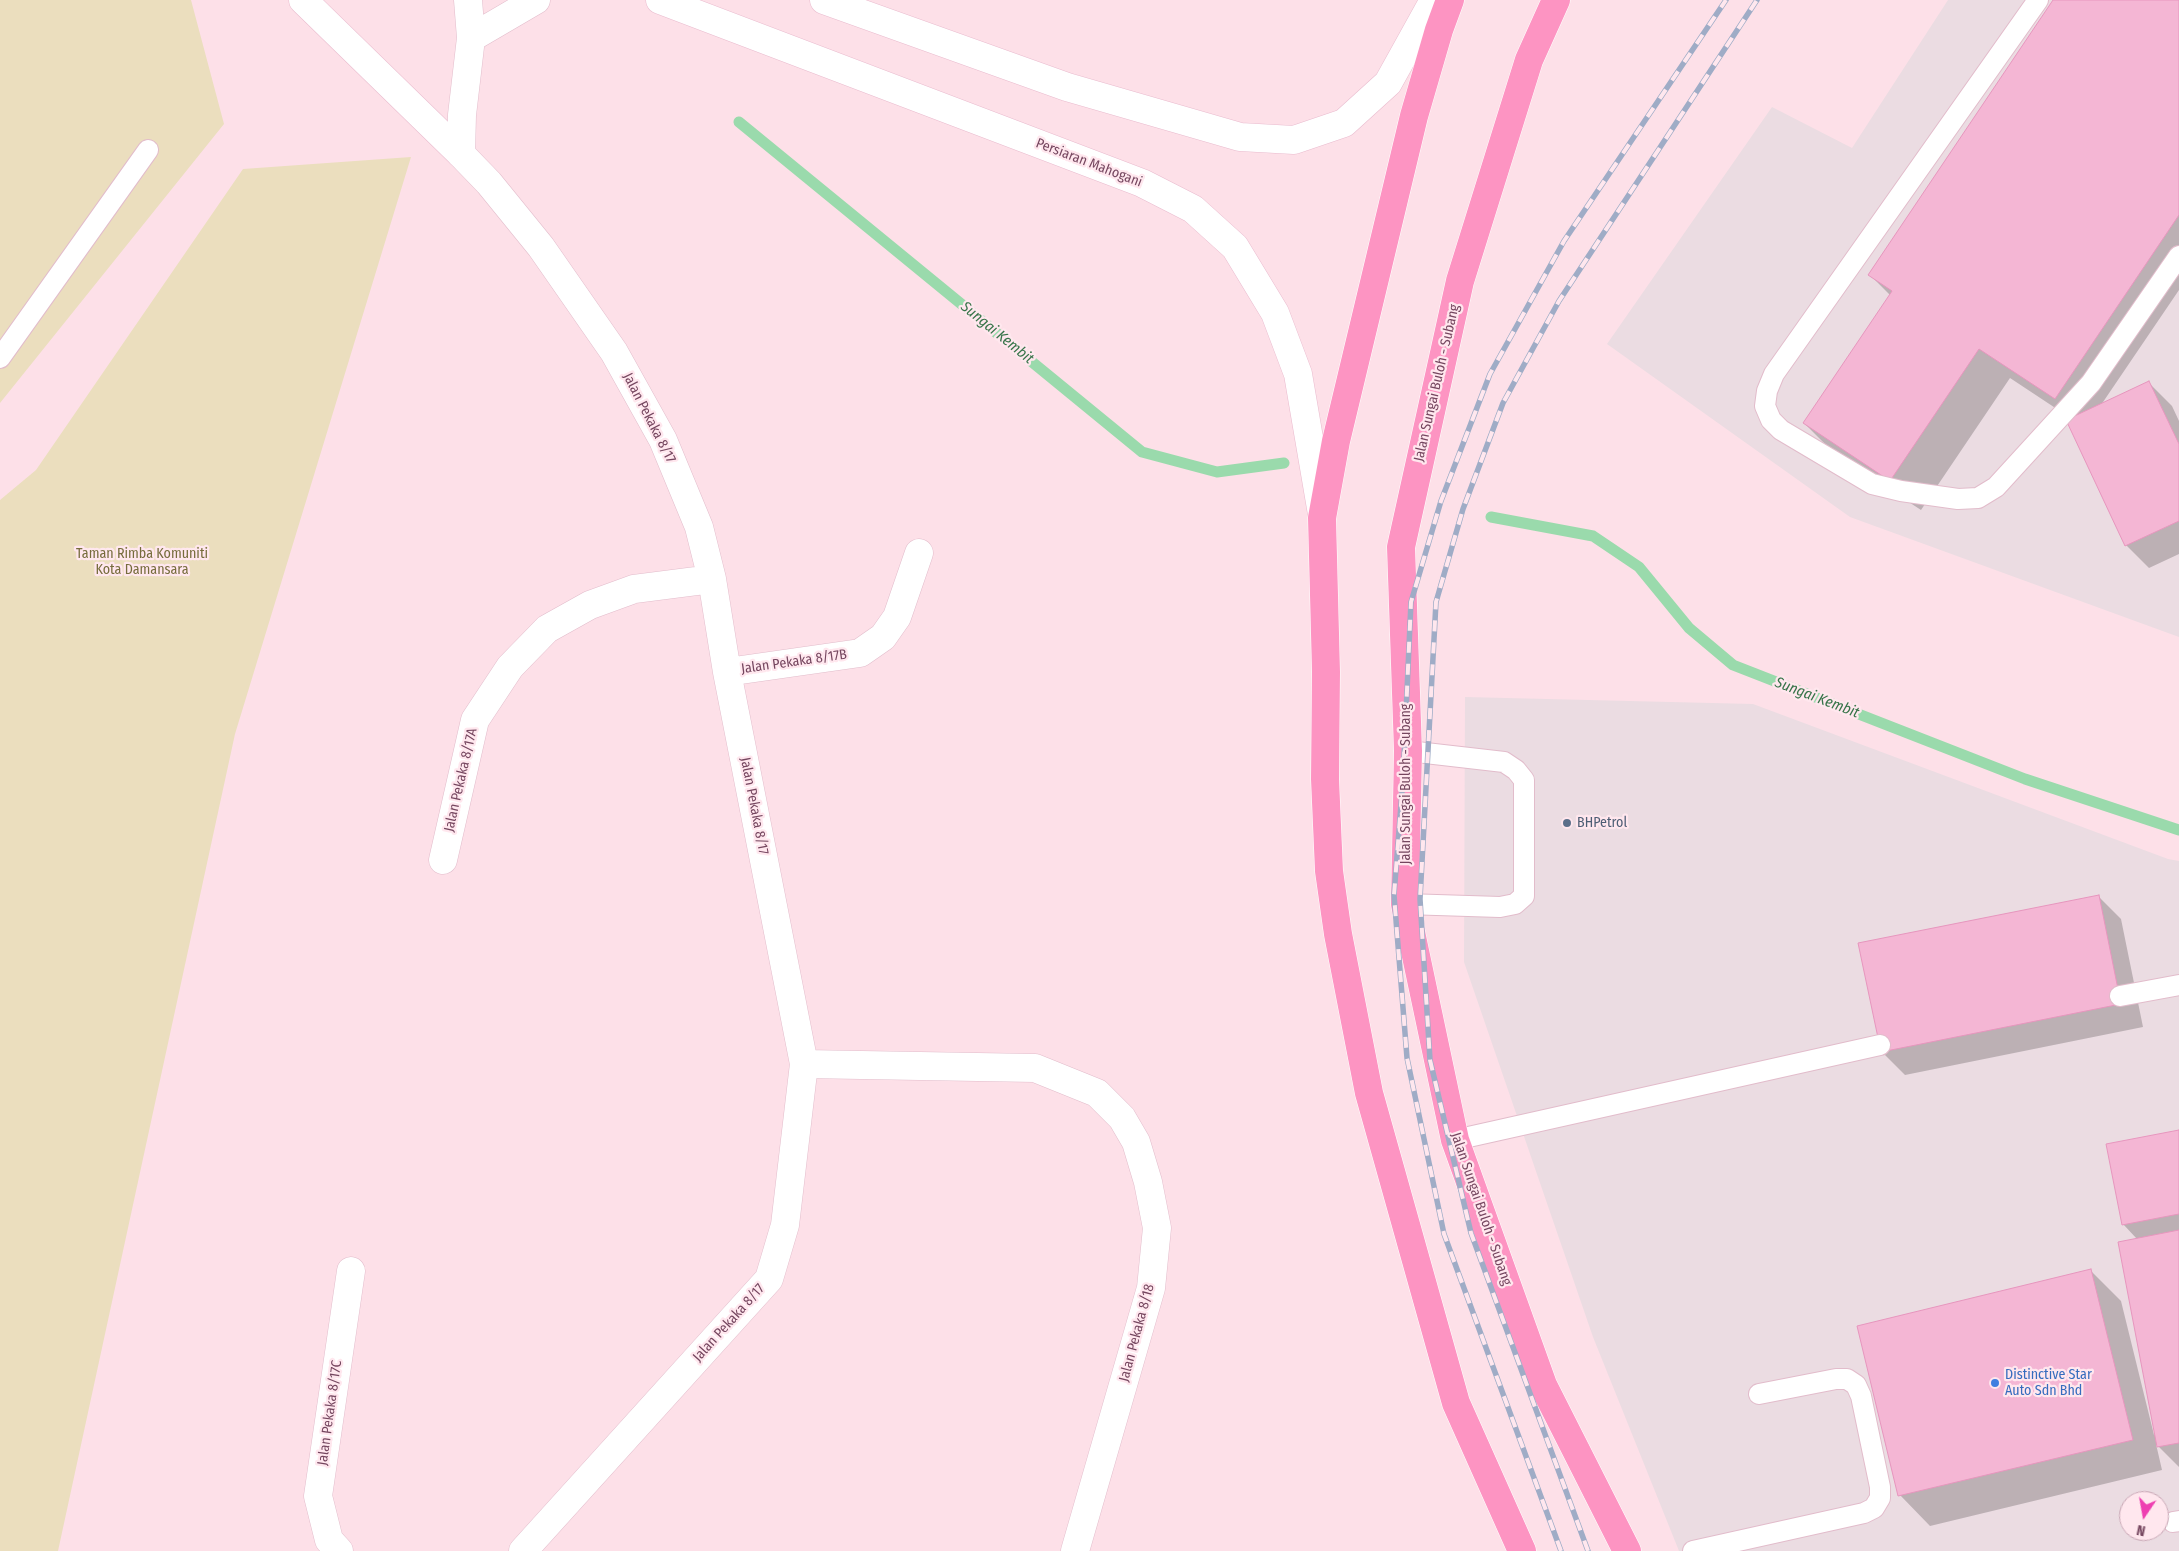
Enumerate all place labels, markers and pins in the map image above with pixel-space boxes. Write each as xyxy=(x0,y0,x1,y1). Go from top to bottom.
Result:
place label: BHPetrol xyxy=(1577,815,1627,831)
marker: BHPetrol xyxy=(1561,817,1573,829)
place label: Distinctive Star Auto Sdn Bhd xyxy=(2005,1367,2092,1400)
marker: Distinctive Star Auto Sdn Bhd xyxy=(1989,1377,2001,1389)

